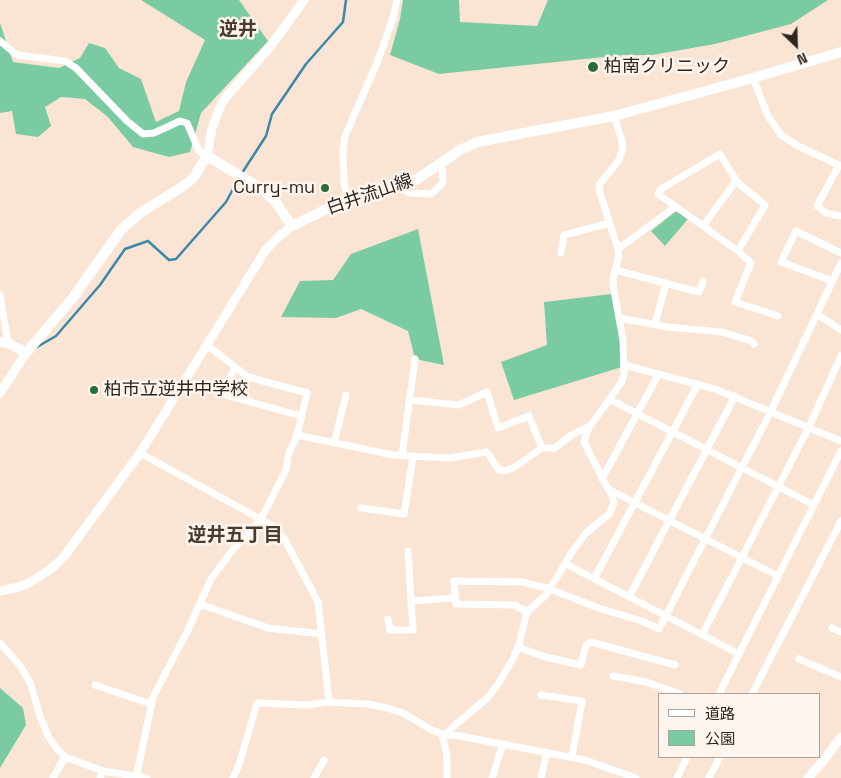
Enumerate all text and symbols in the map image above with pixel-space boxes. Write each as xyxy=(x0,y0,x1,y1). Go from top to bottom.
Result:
district label: 逆井 xyxy=(219,19,257,41)
north arrow xyxy=(771,20,821,70)
text: N xyxy=(794,49,810,69)
place label: 柏南クリニック xyxy=(604,56,730,78)
marker: 柏南クリニック xyxy=(586,60,600,74)
street label: 白井流山線 xyxy=(324,170,416,220)
place label: Curry-mu xyxy=(233,177,315,199)
marker: Curry-mu xyxy=(319,182,331,194)
place label: 柏市立逆井中学校 xyxy=(104,379,248,401)
marker: 柏市立逆井中学校 xyxy=(88,384,100,396)
district label: 逆井五丁目 xyxy=(188,525,282,547)
legend xyxy=(658,693,821,758)
text: 道路 xyxy=(705,704,735,723)
text: 公園 xyxy=(705,729,735,748)

